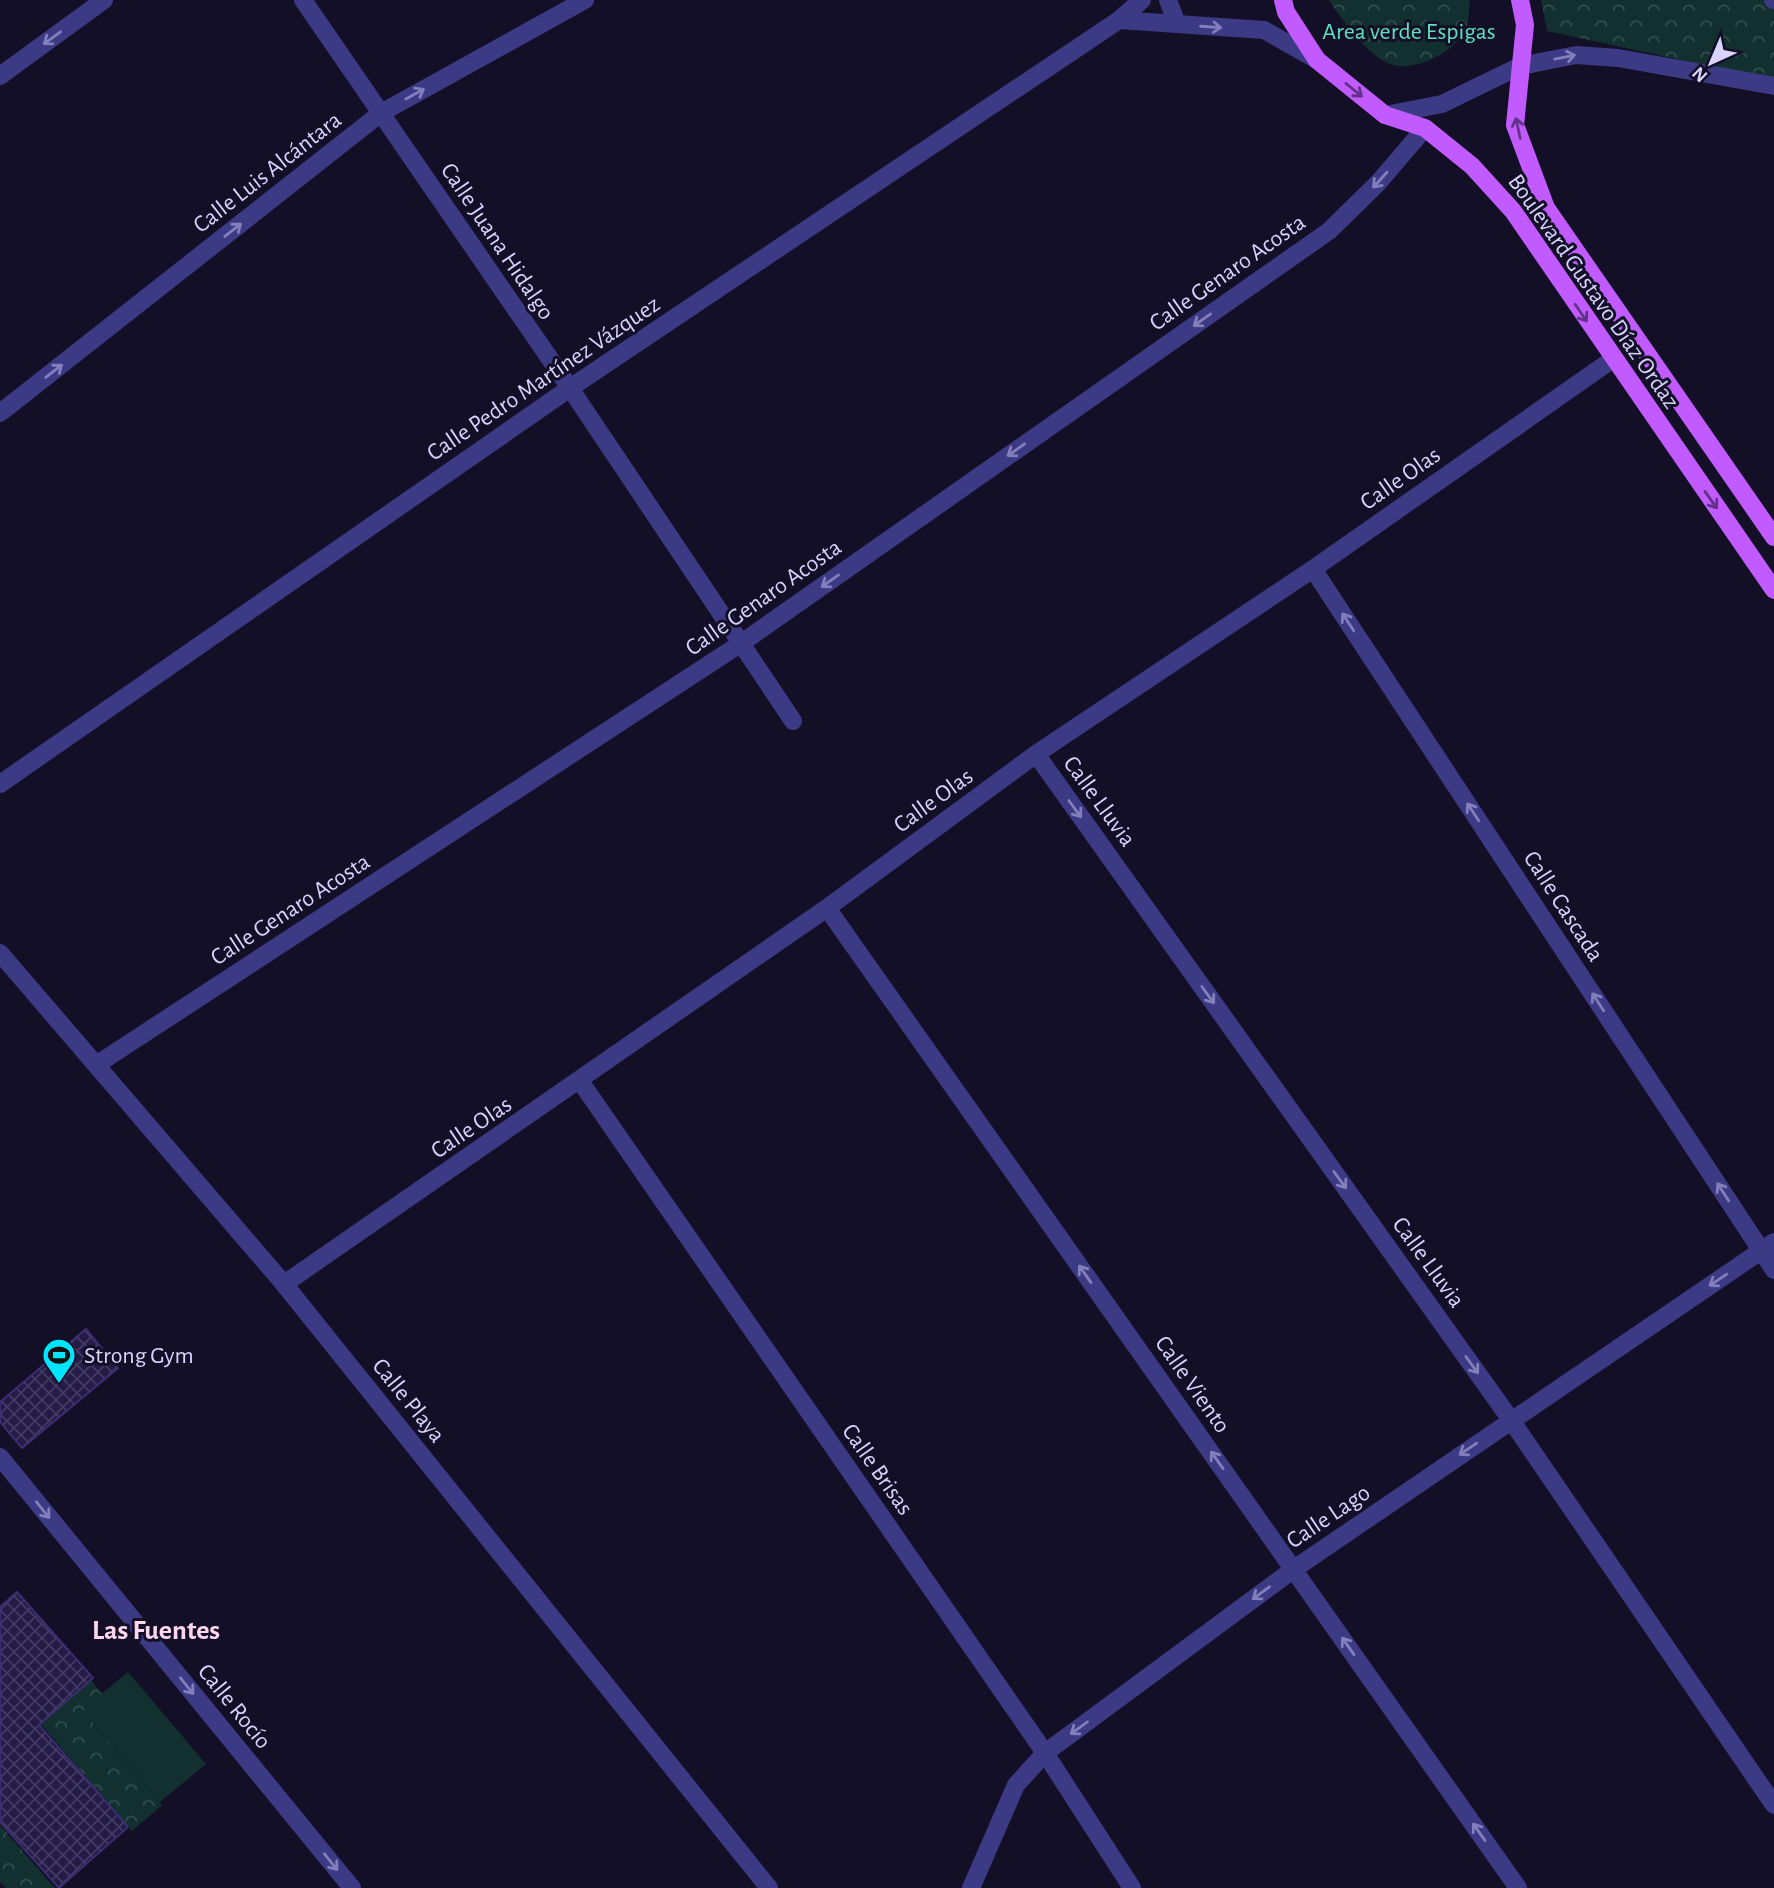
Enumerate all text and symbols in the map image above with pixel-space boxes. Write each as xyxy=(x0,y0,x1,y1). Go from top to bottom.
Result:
one-way arrow xyxy=(1199,20,1222,33)
park label: Area verde Espigas xyxy=(1322,20,1496,44)
north arrow xyxy=(1676,28,1746,98)
one-way arrow xyxy=(43,31,62,45)
one-way arrow xyxy=(1553,50,1576,63)
text: N xyxy=(1689,63,1712,86)
one-way arrow xyxy=(1345,82,1363,98)
one-way arrow xyxy=(404,87,425,101)
street label: Calle Luis Alcántara xyxy=(189,108,346,238)
one-way arrow xyxy=(1511,118,1524,140)
street label: Calle Juana Hidalgo xyxy=(436,159,558,324)
street label: Boulevard Gustavo Díaz Ordaz xyxy=(1503,170,1683,413)
one-way arrow xyxy=(1372,171,1389,188)
street label: Calle Genaro Acosta xyxy=(1145,210,1310,335)
one-way arrow xyxy=(223,222,241,238)
street label: Calle Pedro Martínez Vázquez xyxy=(423,292,664,466)
one-way arrow xyxy=(1575,302,1589,322)
one-way arrow xyxy=(1193,313,1212,327)
one-way arrow xyxy=(44,363,62,378)
one-way arrow xyxy=(1007,443,1026,457)
street label: Calle Olas xyxy=(1356,443,1445,515)
one-way arrow xyxy=(1704,490,1718,509)
street label: Calle Genaro Acosta xyxy=(681,535,846,660)
one-way arrow xyxy=(820,574,840,588)
one-way arrow xyxy=(1340,613,1355,632)
street label: Calle Lluvia xyxy=(1059,752,1140,851)
street label: Calle Olas xyxy=(889,764,978,837)
one-way arrow xyxy=(1068,799,1083,818)
one-way arrow xyxy=(1465,803,1480,822)
street label: Calle Cascada xyxy=(1519,847,1608,966)
street label: Calle Genaro Acosta xyxy=(207,850,374,970)
one-way arrow xyxy=(1201,985,1215,1004)
one-way arrow xyxy=(1590,993,1604,1013)
street label: Calle Olas xyxy=(427,1092,516,1163)
one-way arrow xyxy=(1333,1170,1347,1189)
one-way arrow xyxy=(1715,1183,1729,1203)
street label: Calle Lluvia xyxy=(1388,1213,1469,1312)
one-way arrow xyxy=(1078,1265,1092,1284)
one-way arrow xyxy=(1708,1273,1728,1287)
street label: Calle Viento xyxy=(1150,1332,1234,1437)
sports icon: Strong Gym xyxy=(40,1336,78,1385)
place label: Strong Gym xyxy=(84,1344,194,1368)
street label: Calle Playa xyxy=(367,1354,449,1447)
one-way arrow xyxy=(1465,1355,1479,1374)
street label: Calle Brisas xyxy=(837,1419,917,1520)
one-way arrow xyxy=(1459,1442,1479,1456)
one-way arrow xyxy=(1209,1451,1224,1470)
street label: Calle Lago xyxy=(1282,1480,1375,1553)
one-way arrow xyxy=(35,1500,51,1518)
one-way arrow xyxy=(1252,1585,1271,1600)
district label: Las Fuentes xyxy=(92,1617,220,1645)
one-way arrow xyxy=(1341,1637,1355,1656)
street label: Calle Rocío xyxy=(193,1660,275,1754)
one-way arrow xyxy=(179,1676,195,1694)
one-way arrow xyxy=(1070,1721,1088,1736)
one-way arrow xyxy=(1472,1823,1486,1842)
one-way arrow xyxy=(323,1852,339,1870)

